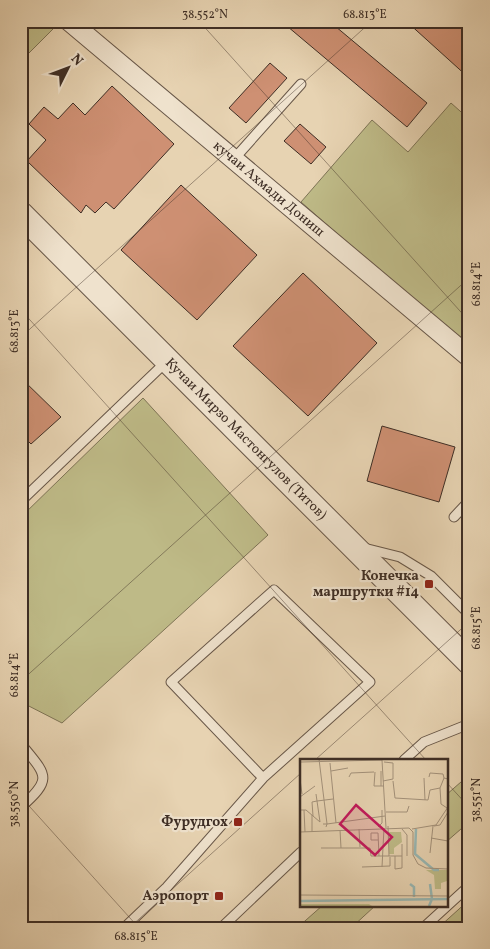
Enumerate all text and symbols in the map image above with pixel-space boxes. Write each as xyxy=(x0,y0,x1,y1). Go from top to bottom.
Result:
text: 38.552°N xyxy=(182,7,228,23)
text: 68.813°E xyxy=(343,7,387,23)
north arrow xyxy=(42,42,92,92)
text: N xyxy=(66,50,87,70)
street label: кучаи Ахмади Дониш xyxy=(209,136,329,242)
text: 68.814°E xyxy=(469,262,485,306)
text: 68.813°E xyxy=(7,309,23,353)
street label: Кучаи Мирзо Мастонгулов (Титов) xyxy=(161,354,331,524)
place label: Конечка маршрутки #14 xyxy=(313,567,420,602)
marker: Конечка маршрутки #14 xyxy=(423,578,435,590)
text: 68.815°E xyxy=(469,606,485,650)
text: 68.814°E xyxy=(7,653,23,697)
inset map xyxy=(300,759,448,906)
text: 38.551°N xyxy=(469,778,485,822)
text: 38.550°N xyxy=(7,781,23,827)
place label: Фурудгох xyxy=(161,813,228,832)
marker: Фурудгох xyxy=(232,816,244,828)
place label: Аэропорт xyxy=(142,887,209,906)
marker: Аэропорт xyxy=(213,890,225,902)
text: 68.815°E xyxy=(114,929,158,945)

